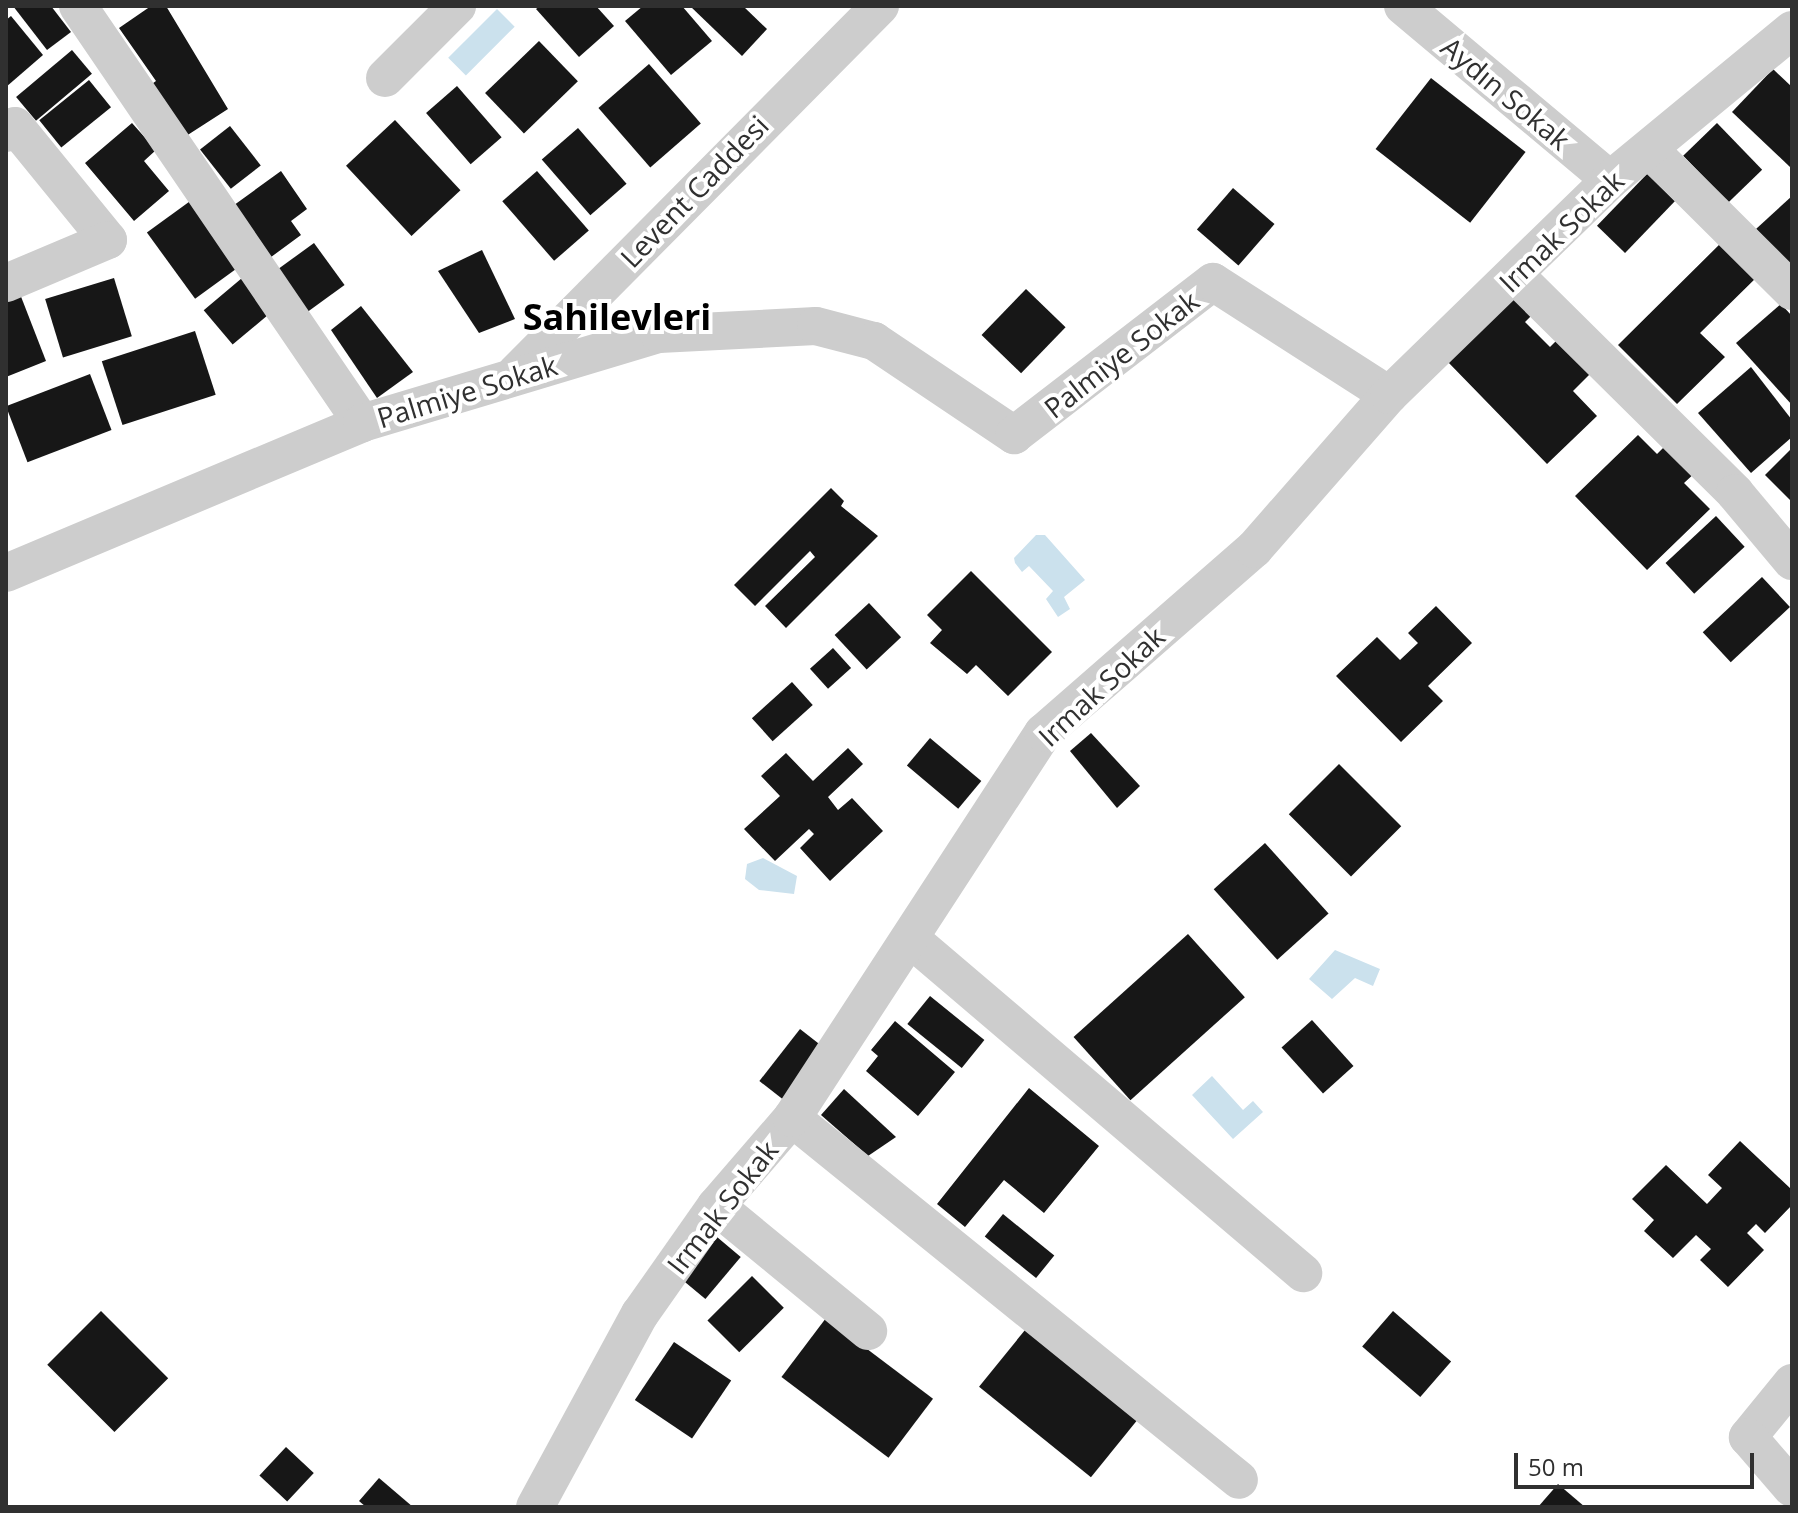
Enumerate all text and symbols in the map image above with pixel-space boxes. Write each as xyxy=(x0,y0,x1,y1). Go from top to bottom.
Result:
street label: Aydın Sokak xyxy=(1435,29,1577,157)
street label: Levent Caddesi xyxy=(613,108,775,274)
street label: Irmak Sokak xyxy=(1492,163,1630,299)
street label: Palmiye Sokak xyxy=(1037,283,1205,425)
district label: Sahilevleri xyxy=(523,295,711,339)
street label: Palmiye Sokak xyxy=(373,348,561,434)
street label: Irmak Sokak xyxy=(1031,619,1171,753)
street label: Irmak Sokak xyxy=(660,1134,784,1280)
scale bar xyxy=(1518,1437,1758,1487)
text: 50 m xyxy=(1528,1450,1584,1483)

